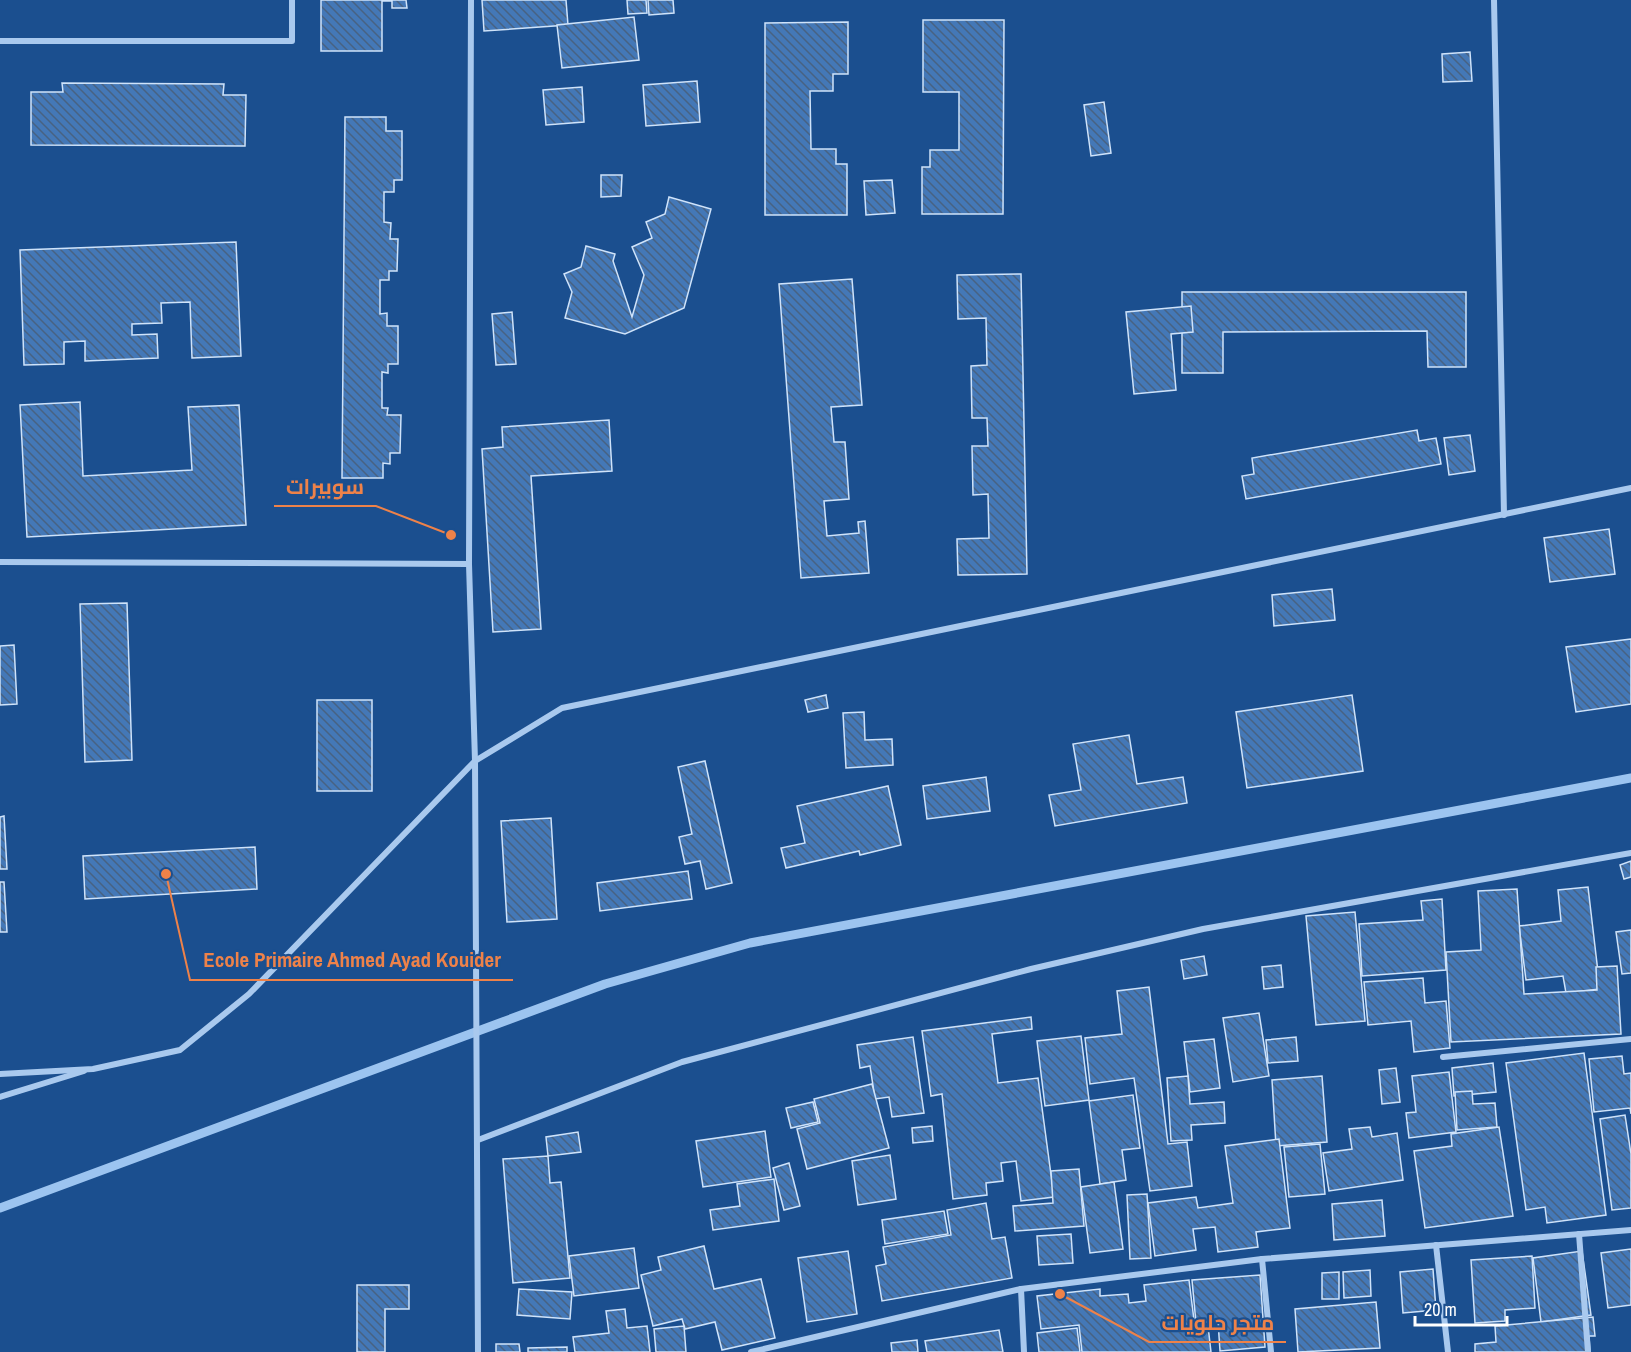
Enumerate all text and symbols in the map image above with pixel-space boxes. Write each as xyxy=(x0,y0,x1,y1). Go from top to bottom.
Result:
callout: سوبيرات xyxy=(274,467,376,506)
text: سوبيرات xyxy=(286,472,364,501)
callout: Ecole Primaire Ahmed Ayad Kouider xyxy=(190,941,513,980)
text: Ecole Primaire Ahmed Ayad Kouider xyxy=(203,945,501,974)
scale bar xyxy=(1415,1289,1506,1327)
text: 20 m xyxy=(1424,1297,1457,1322)
callout: متجر حلويات xyxy=(1149,1303,1286,1342)
text: متجر حلويات xyxy=(1162,1308,1274,1337)

